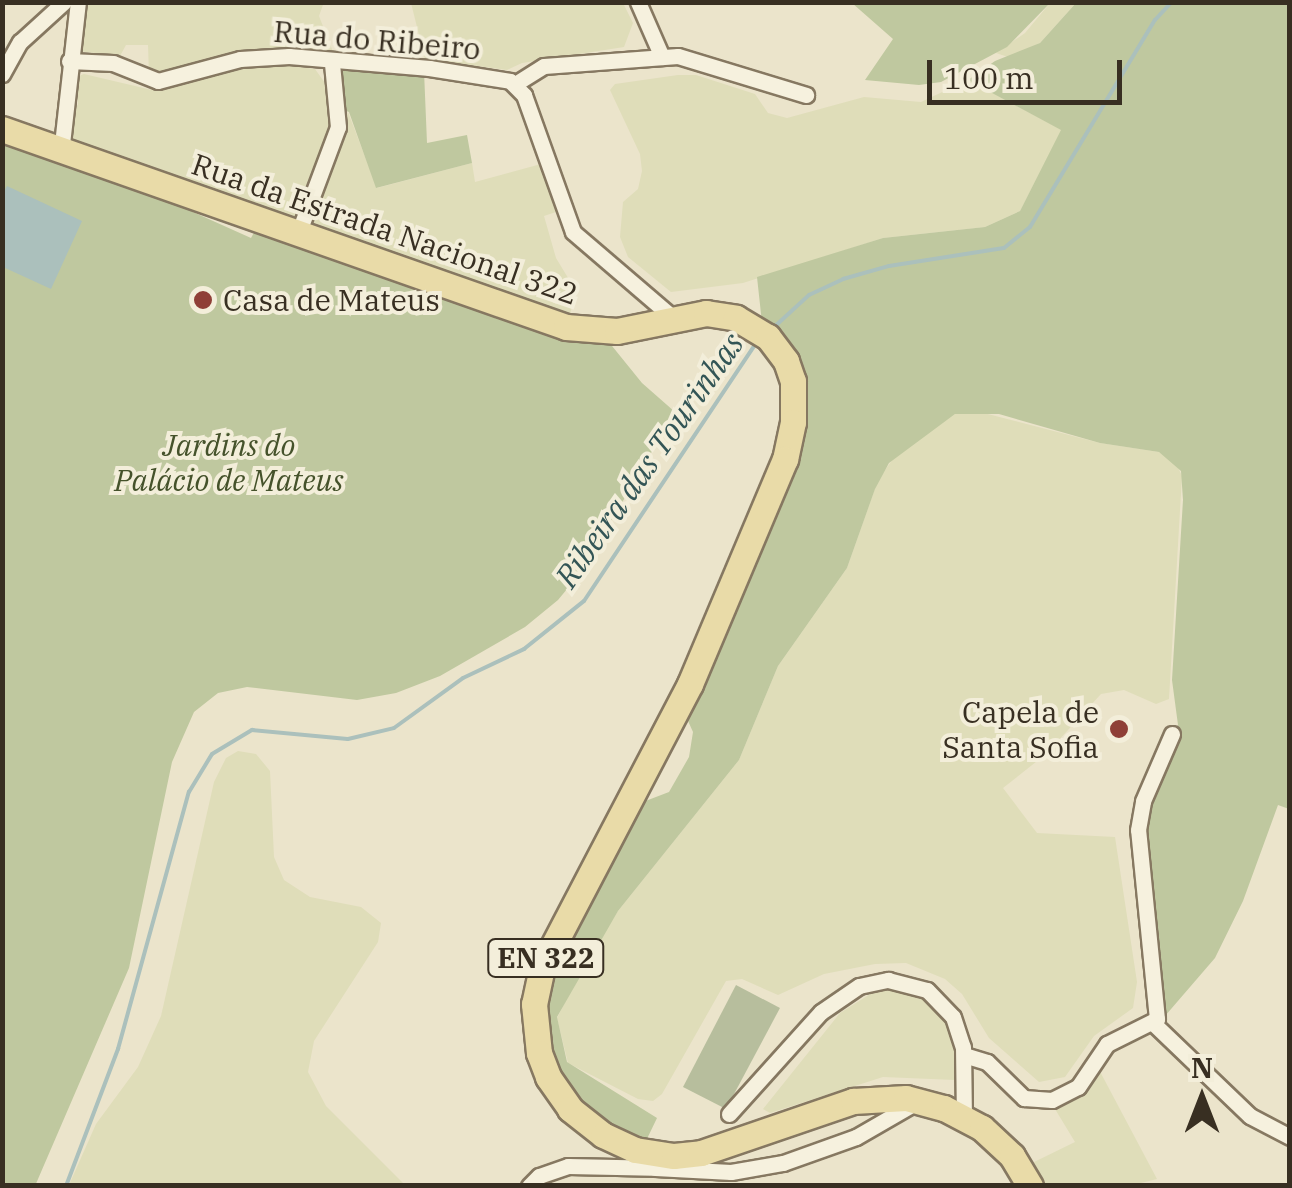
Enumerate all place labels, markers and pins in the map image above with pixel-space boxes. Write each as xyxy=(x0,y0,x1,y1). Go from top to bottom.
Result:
place label: Casa de Mateus xyxy=(223,282,440,318)
marker: Casa de Mateus xyxy=(192,289,214,311)
place label: Capela de Santa Sofia xyxy=(942,694,1099,764)
marker: Capela de Santa Sofia xyxy=(1108,718,1130,740)

